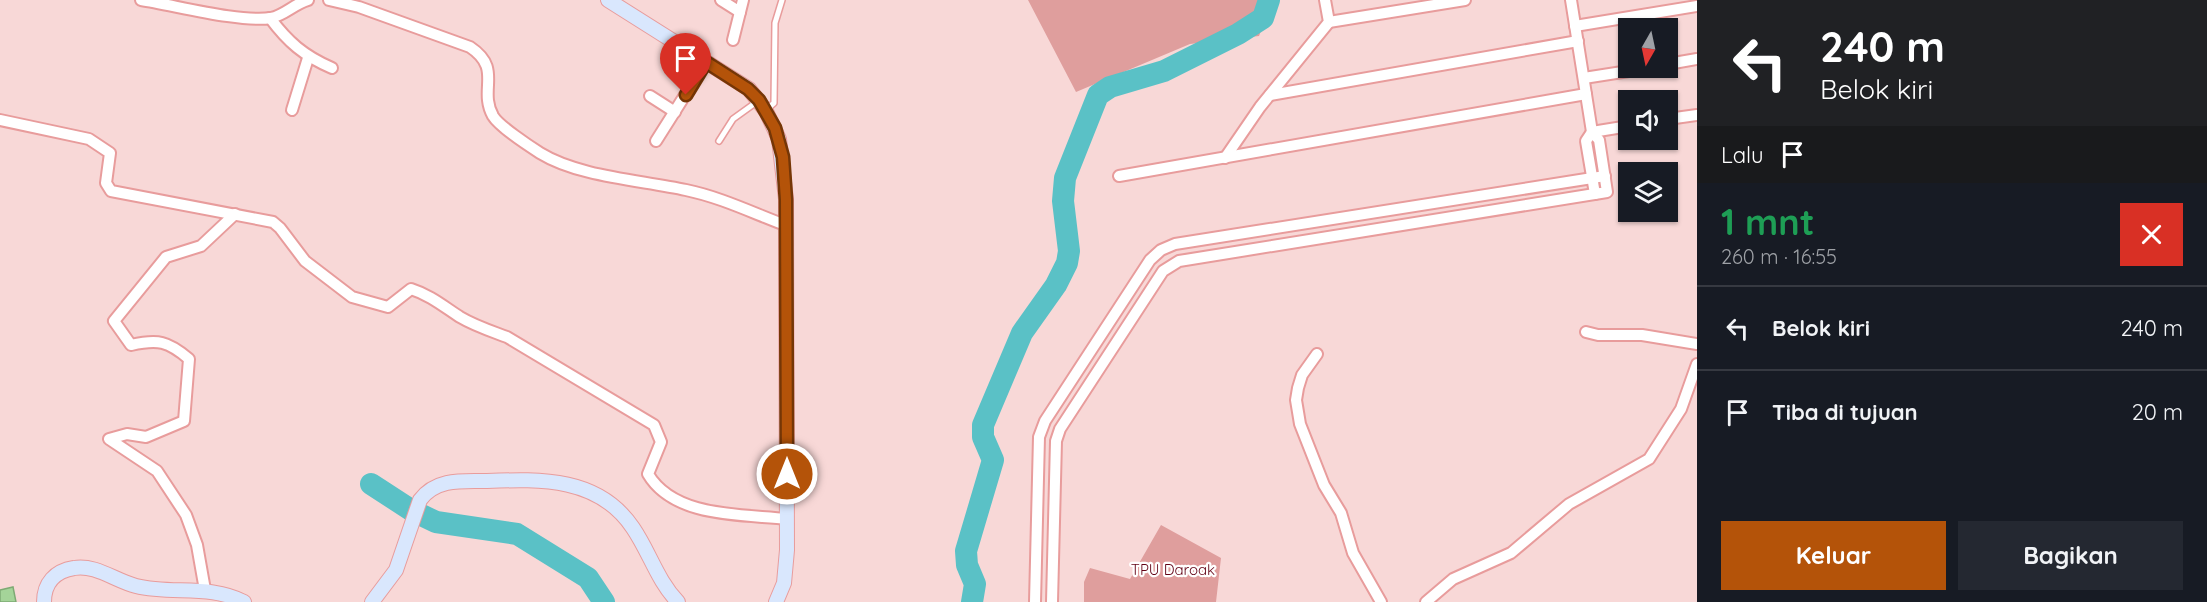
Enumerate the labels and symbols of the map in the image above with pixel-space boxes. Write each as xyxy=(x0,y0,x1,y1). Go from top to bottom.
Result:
north arrow xyxy=(1618,18,1678,78)
pin xyxy=(660,33,711,95)
position arrow xyxy=(755,442,819,506)
park label: TPU Daroak xyxy=(1131,560,1215,579)

